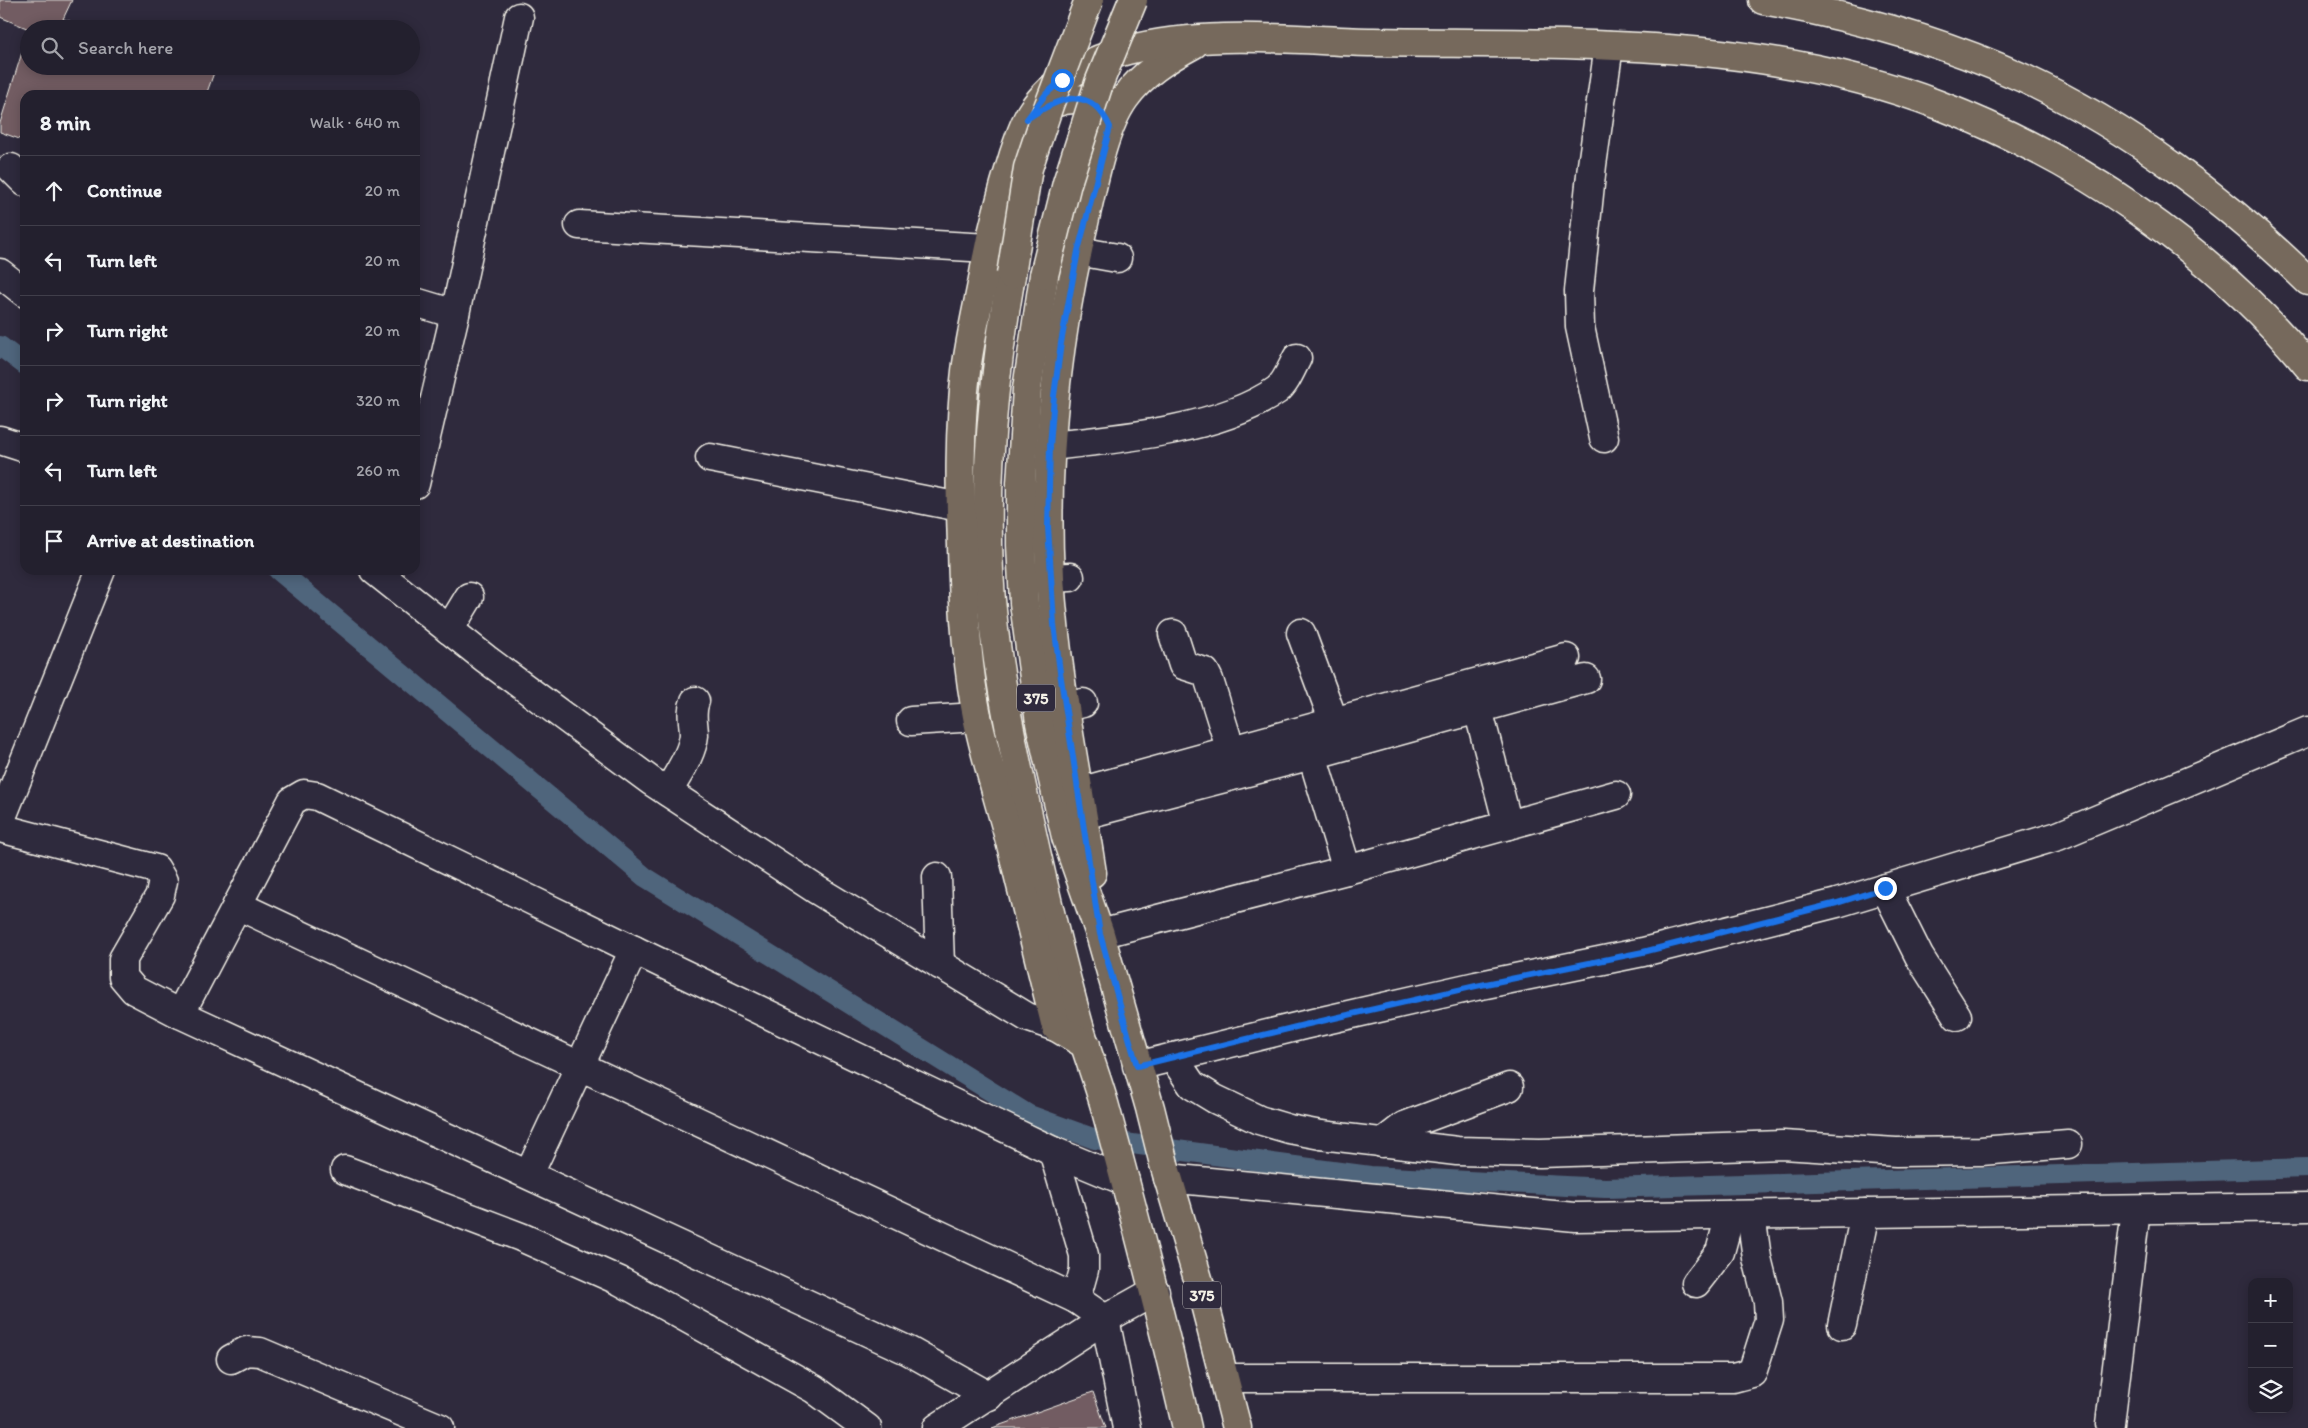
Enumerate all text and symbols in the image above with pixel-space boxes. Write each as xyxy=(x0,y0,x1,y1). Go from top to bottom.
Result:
search box xyxy=(20,20,420,75)
icon: search xyxy=(38,34,66,62)
text: Search here xyxy=(78,36,173,59)
route start xyxy=(1051,69,1074,92)
text: 8 min xyxy=(40,110,90,135)
text: Walk · 640 m xyxy=(310,113,400,132)
icon: ahead xyxy=(40,177,68,205)
text: Continue xyxy=(87,179,162,202)
text: 20 m xyxy=(365,181,400,200)
icon: left xyxy=(40,247,68,275)
text: Turn left xyxy=(87,249,157,272)
text: 20 m xyxy=(365,251,400,270)
icon: right xyxy=(40,317,68,345)
text: Turn right xyxy=(87,319,168,342)
text: 20 m xyxy=(365,321,400,340)
icon: right xyxy=(40,387,68,415)
text: Turn right xyxy=(87,389,168,412)
text: 320 m xyxy=(356,391,400,410)
icon: left xyxy=(40,457,68,485)
text: Turn left xyxy=(87,459,157,482)
text: 260 m xyxy=(356,461,400,480)
icon: arrive xyxy=(40,527,68,555)
text: Arrive at destination xyxy=(87,529,254,552)
road number: 375 xyxy=(1017,684,1055,711)
route end xyxy=(1874,877,1897,900)
map controls xyxy=(2248,1278,2293,1413)
button: + xyxy=(2248,1278,2293,1323)
road number: 375 xyxy=(1183,1282,1221,1308)
button: − xyxy=(2248,1323,2293,1368)
button: layers xyxy=(2248,1368,2293,1413)

